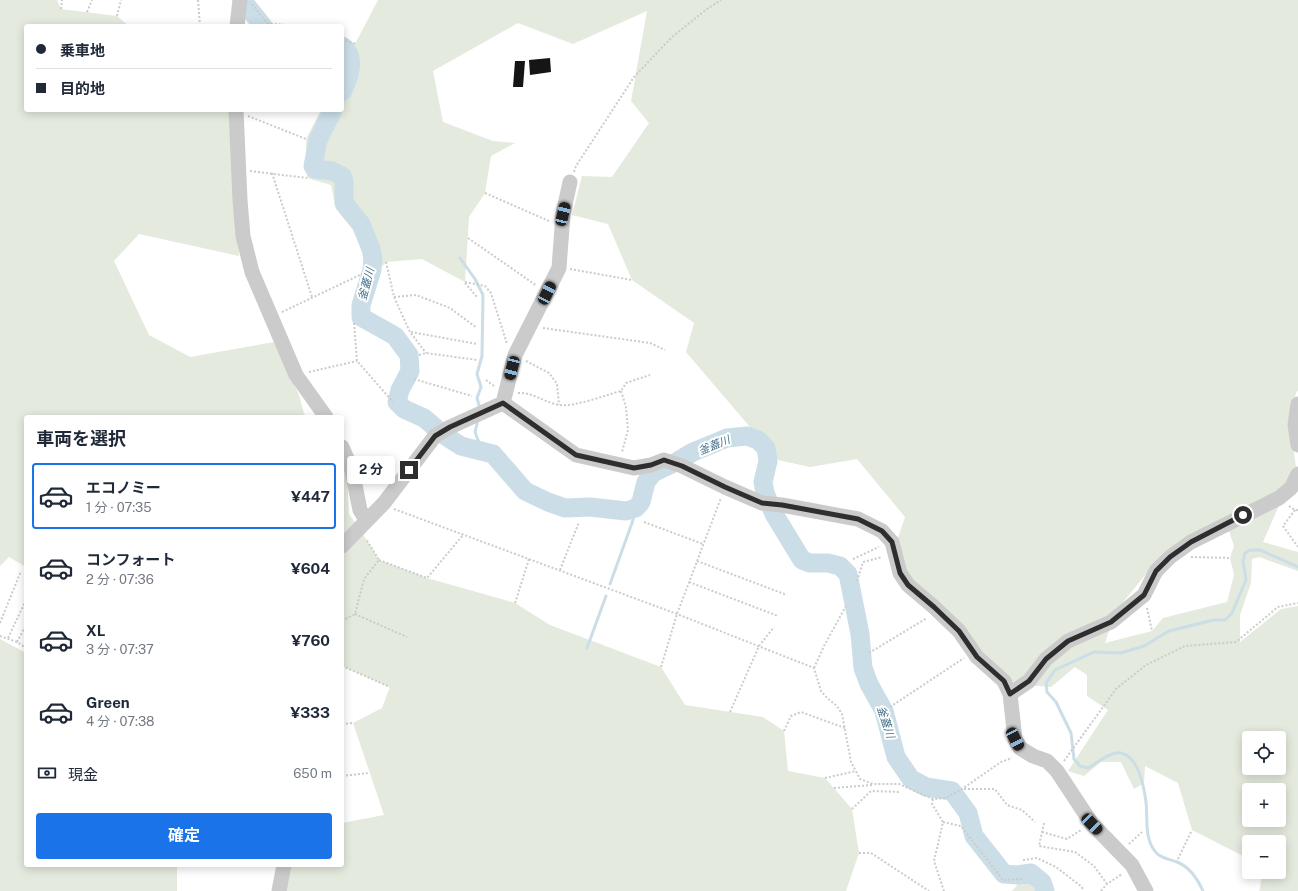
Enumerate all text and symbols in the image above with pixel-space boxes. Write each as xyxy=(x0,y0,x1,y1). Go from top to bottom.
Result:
text: 乗車地 xyxy=(60,42,105,59)
text: 目的地 xyxy=(60,80,105,97)
car xyxy=(554,201,572,227)
water label: 釜蓋川 xyxy=(356,266,376,301)
car xyxy=(536,280,558,306)
car xyxy=(503,355,521,381)
text: 車両を選択 xyxy=(36,428,126,449)
water label: 釜蓋川 xyxy=(696,433,732,457)
callout: 2 分 xyxy=(347,456,395,484)
route end xyxy=(400,461,418,479)
text: 2 分 xyxy=(359,462,383,477)
icon: car xyxy=(38,478,74,514)
text: エコノミー xyxy=(86,479,161,496)
text: ¥447 xyxy=(291,488,330,505)
text: 1 分 · 07:35 xyxy=(86,500,152,515)
route start xyxy=(1234,506,1252,524)
icon: car xyxy=(38,550,74,586)
text: コンフォート xyxy=(86,551,176,568)
text: ¥604 xyxy=(291,560,330,577)
text: 2 分 · 07:36 xyxy=(86,572,154,587)
icon: car xyxy=(38,622,74,658)
text: XL xyxy=(86,622,105,639)
text: ¥760 xyxy=(291,632,330,649)
text: 3 分 · 07:37 xyxy=(86,642,154,657)
icon: car xyxy=(38,694,74,730)
text: Green xyxy=(86,694,130,711)
text: ¥333 xyxy=(290,704,330,721)
water label: 釜蓋川 xyxy=(875,704,897,740)
text: 4 分 · 07:38 xyxy=(86,714,155,729)
car xyxy=(1004,726,1026,752)
map controls xyxy=(1242,731,1286,879)
button: locate xyxy=(1242,731,1286,775)
icon: cash xyxy=(36,762,58,784)
text: 現金 xyxy=(68,766,98,783)
text: 650 m xyxy=(293,766,332,781)
button: + xyxy=(1242,783,1286,827)
car xyxy=(1079,811,1105,837)
button: 確定 xyxy=(36,813,332,859)
button: − xyxy=(1242,835,1286,879)

